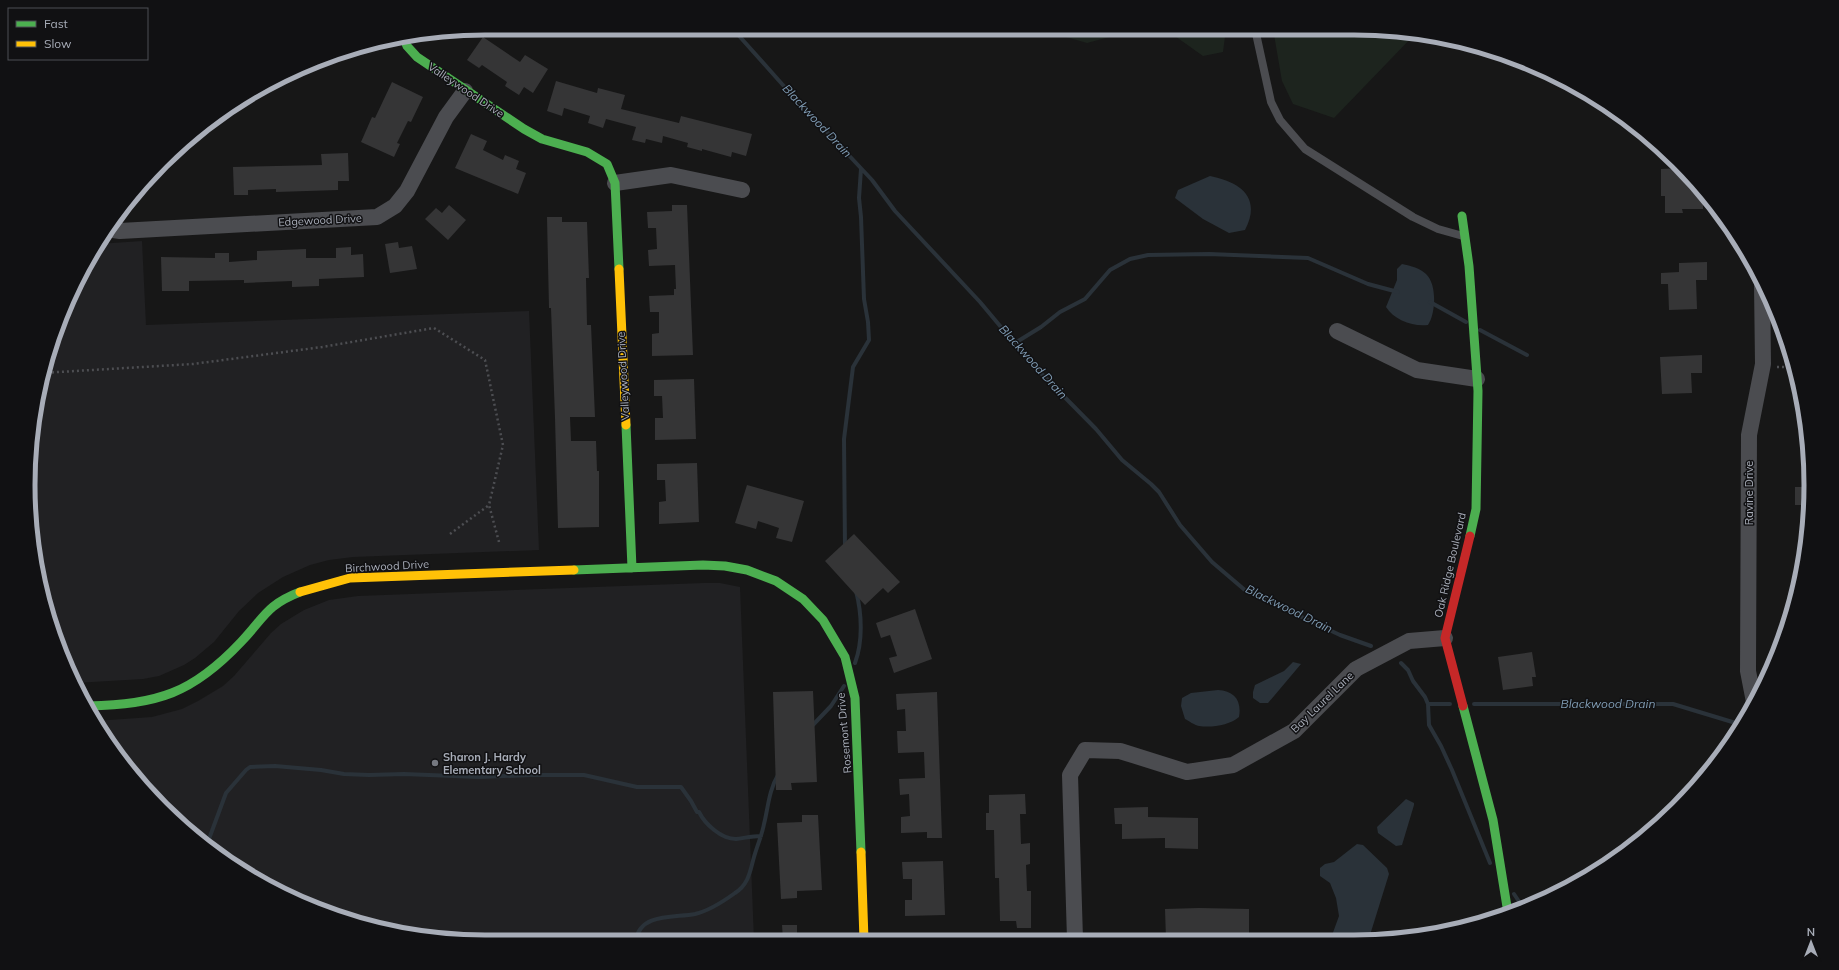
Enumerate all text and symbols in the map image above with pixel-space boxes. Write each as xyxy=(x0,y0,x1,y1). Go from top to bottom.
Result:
legend xyxy=(8,8,148,60)
text: Fast xyxy=(44,16,68,31)
text: Slow xyxy=(44,36,72,51)
street label: Valleywood Drive xyxy=(425,59,507,121)
water label: Blackwood Drain xyxy=(780,81,855,160)
street label: Edgewood Drive xyxy=(278,211,362,229)
water label: Blackwood Drain xyxy=(996,321,1071,402)
street label: Valleywood Drive xyxy=(614,331,632,421)
street label: Ravine Drive xyxy=(1742,461,1756,525)
street label: Oak Ridge Boulevard xyxy=(1431,511,1469,619)
street label: Birchwood Drive xyxy=(345,557,429,575)
water label: Blackwood Drain xyxy=(1243,581,1335,636)
street label: Bay Laurel Lane xyxy=(1288,668,1356,736)
street label: Rosemont Drive xyxy=(834,692,854,774)
water label: Blackwood Drain xyxy=(1561,696,1655,711)
place label: Sharon J. Hardy Elementary School xyxy=(443,750,541,777)
marker: Sharon J. Hardy Elementary School xyxy=(430,758,440,768)
north arrow xyxy=(1791,922,1831,962)
text: N xyxy=(1807,925,1815,939)

